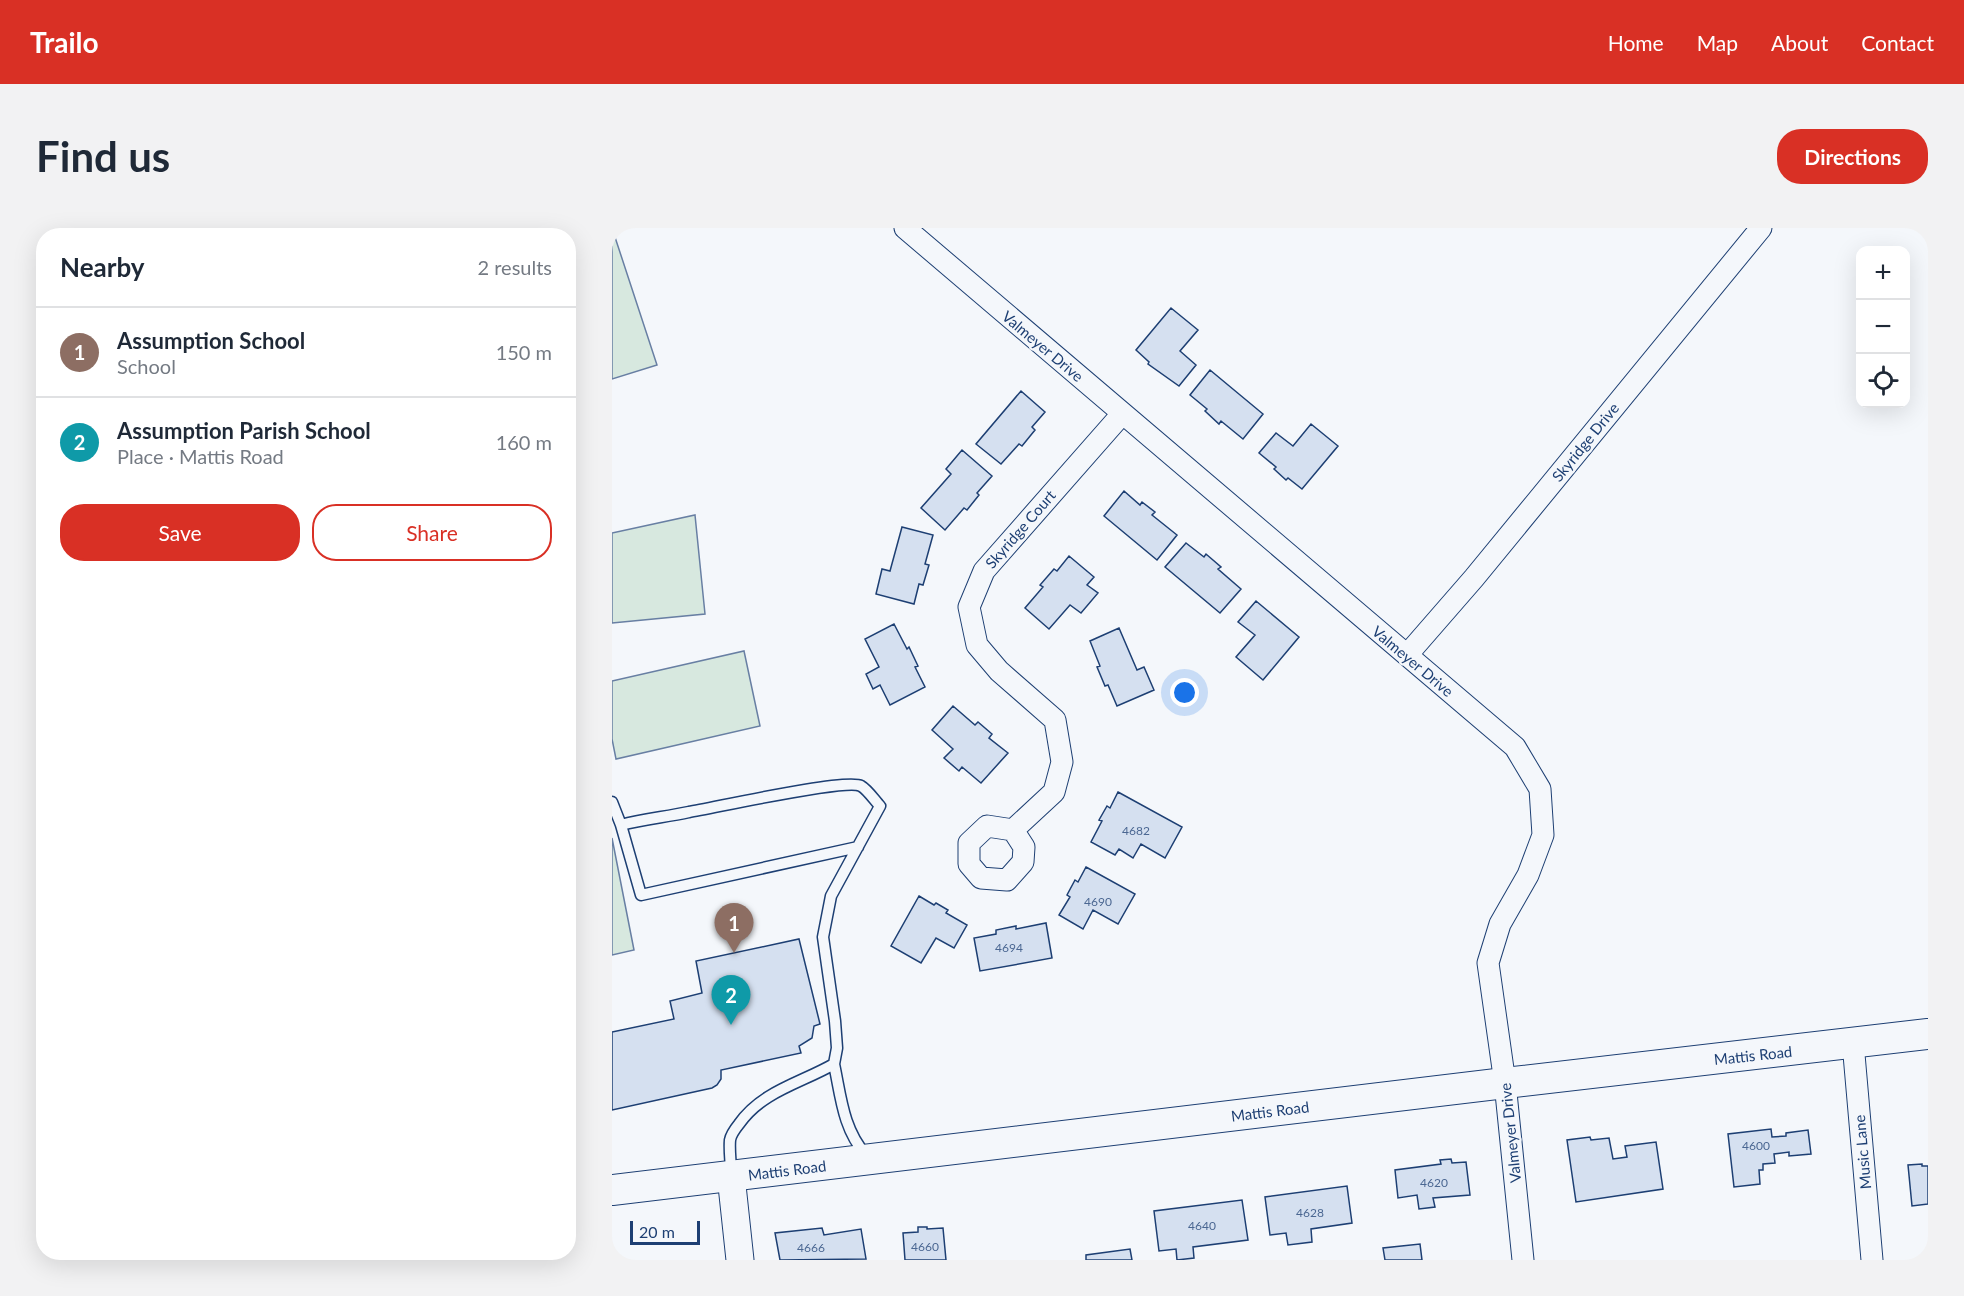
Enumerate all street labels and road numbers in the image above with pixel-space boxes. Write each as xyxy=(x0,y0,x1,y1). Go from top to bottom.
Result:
street label: Valmeyer Drive xyxy=(999,307,1087,385)
street label: Skyridge Drive xyxy=(1548,399,1622,485)
street label: Skyridge Court xyxy=(981,486,1059,572)
street label: Valmeyer Drive xyxy=(1369,622,1457,700)
street label: Mattis Road xyxy=(1713,1042,1793,1068)
street label: Valmeyer Drive xyxy=(1496,1082,1524,1184)
street label: Mattis Road xyxy=(1230,1097,1310,1125)
street label: Music Lane xyxy=(1850,1114,1874,1190)
street label: Mattis Road xyxy=(747,1156,827,1184)

